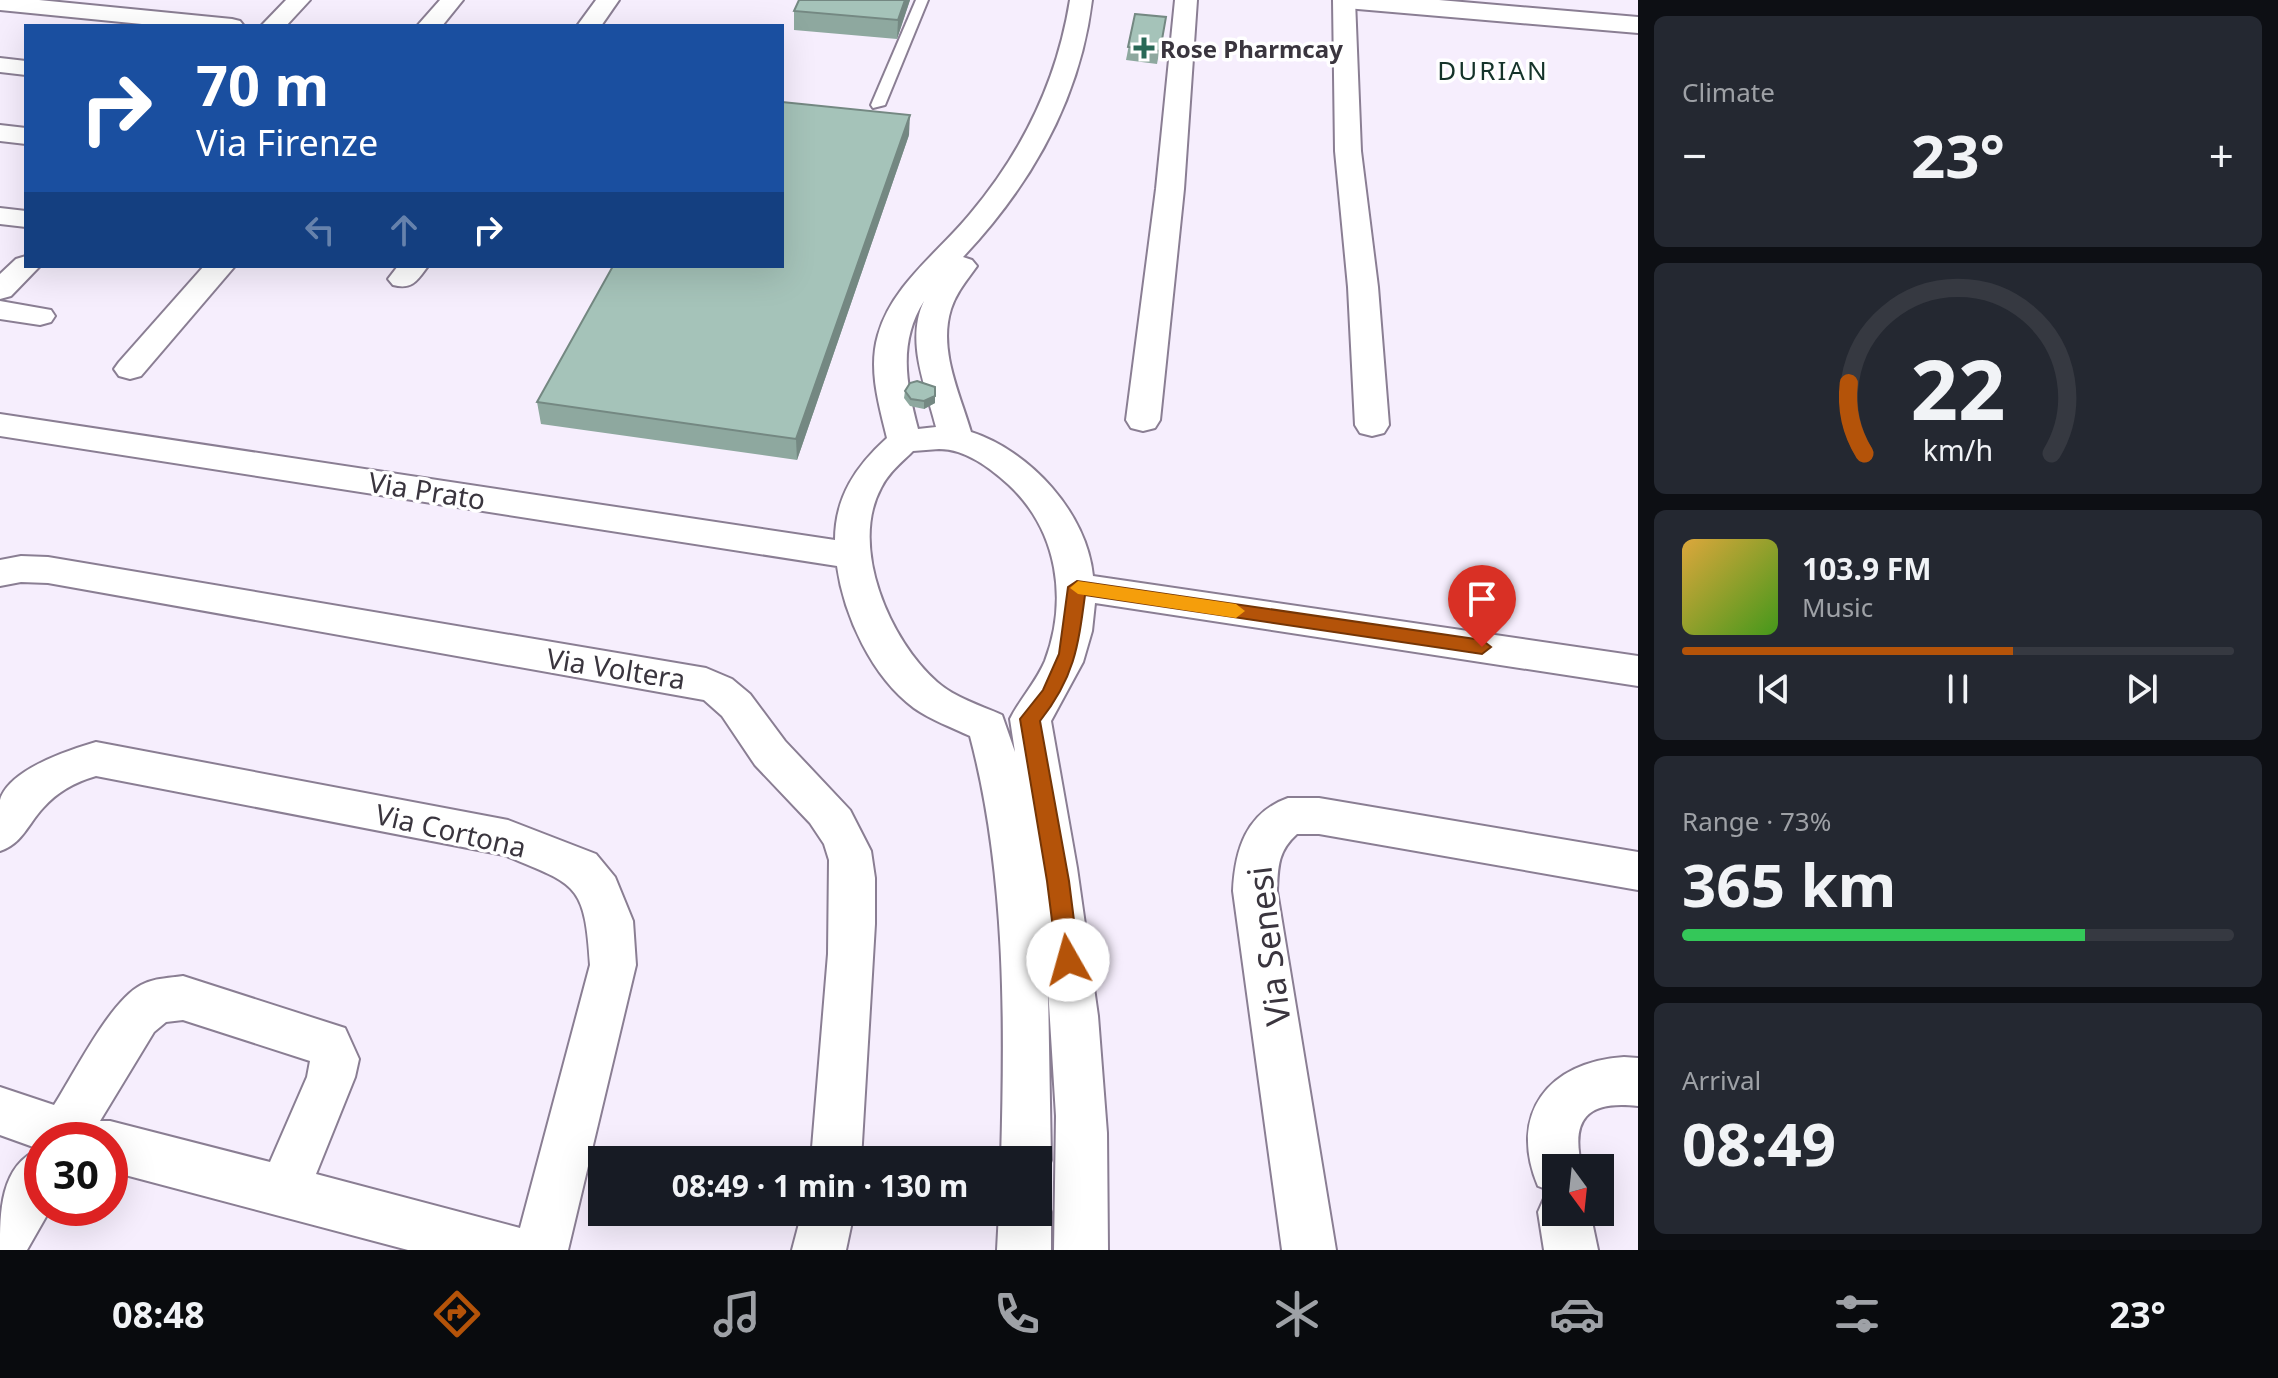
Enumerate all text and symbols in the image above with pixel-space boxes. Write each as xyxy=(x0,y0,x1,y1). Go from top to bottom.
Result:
place label: Rose Pharmcay xyxy=(1160,32,1343,65)
marker: Rose Pharmcay xyxy=(1135,39,1153,57)
text: 70 m xyxy=(196,46,329,122)
district label: DURIAN xyxy=(1437,52,1549,88)
icon: right xyxy=(64,56,168,160)
text: Climate xyxy=(1682,74,1775,110)
text: 23° xyxy=(1911,114,2005,196)
text: Via Firenze xyxy=(196,118,378,167)
text: − xyxy=(1682,125,1707,185)
text: + xyxy=(2209,125,2234,185)
icon: left xyxy=(298,208,342,252)
icon: ahead xyxy=(382,208,426,252)
icon: right xyxy=(466,208,510,252)
text: 22 xyxy=(1910,331,2006,444)
text: km/h xyxy=(1923,430,1993,469)
street label: Via Prato xyxy=(366,462,488,518)
text: 103.9 FM xyxy=(1802,548,1932,589)
pin xyxy=(1448,565,1516,647)
icon: arrive xyxy=(1460,577,1504,621)
text: Music xyxy=(1802,589,1873,625)
street label: Via Voltera xyxy=(544,638,688,698)
icon: previous xyxy=(1752,667,1796,711)
icon: pause xyxy=(1936,667,1980,711)
icon: next xyxy=(2120,667,2164,711)
street label: Via Cortona xyxy=(372,794,530,866)
text: Range · 73% xyxy=(1682,803,1831,839)
text: 365 km xyxy=(1682,843,1896,925)
street label: Via Senesi xyxy=(1235,864,1301,1028)
position arrow xyxy=(1026,918,1110,1002)
text: Arrival xyxy=(1682,1062,1761,1098)
text: 08:49 xyxy=(1682,1102,1836,1184)
speed limit sign: 30 xyxy=(24,1122,128,1226)
north arrow xyxy=(1542,1154,1614,1226)
map controls xyxy=(1542,1154,1614,1226)
text: 08:49 · 1 min · 130 m xyxy=(672,1165,968,1206)
icon: directions xyxy=(429,1286,485,1342)
icon: music xyxy=(709,1286,765,1342)
icon: phone xyxy=(989,1286,1045,1342)
icon: climate xyxy=(1269,1286,1325,1342)
icon: car xyxy=(1549,1286,1605,1342)
icon: filters xyxy=(1829,1286,1885,1342)
text: 08:48 xyxy=(112,1290,205,1339)
text: 23° xyxy=(2109,1290,2166,1339)

